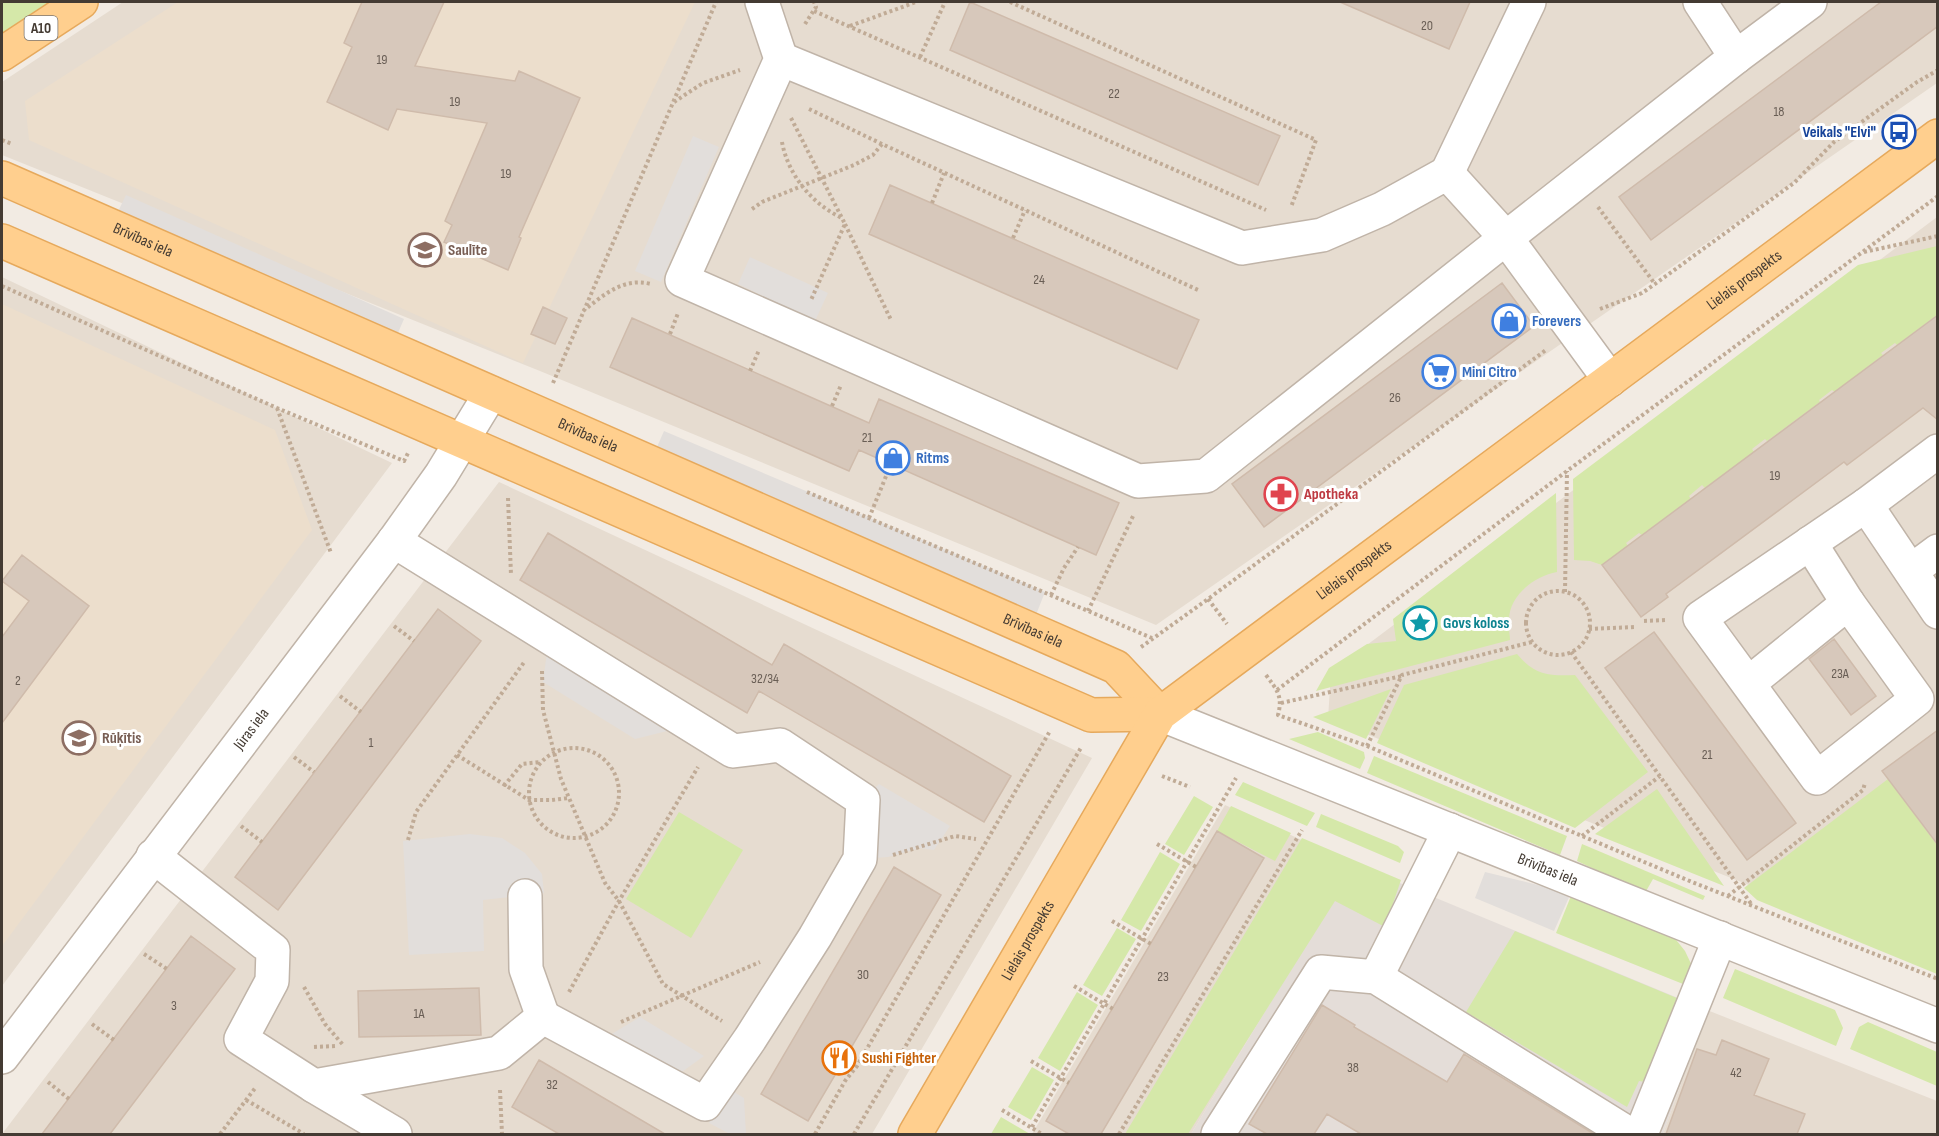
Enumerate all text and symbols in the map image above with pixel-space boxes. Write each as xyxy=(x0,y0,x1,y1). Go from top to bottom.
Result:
road number: A10 xyxy=(24,16,57,40)
house number: 20 xyxy=(1421,17,1433,34)
house number: 19 xyxy=(376,51,388,68)
house number: 22 xyxy=(1108,85,1120,102)
house number: 19 xyxy=(449,93,461,110)
house number: 18 xyxy=(1773,103,1785,120)
bus stop icon: Veikals "Elvi" xyxy=(1881,114,1917,150)
place label: Veikals "Elvi" xyxy=(1802,123,1876,142)
house number: 19 xyxy=(500,165,512,182)
street label: Brīvības iela xyxy=(110,218,176,261)
school or university icon: Saulīte xyxy=(407,232,443,268)
place label: Saulīte xyxy=(448,241,487,260)
street label: Lielais prospekts xyxy=(1703,246,1786,314)
house number: 24 xyxy=(1033,271,1045,288)
shop icon: Forevers xyxy=(1491,303,1527,339)
place label: Forevers xyxy=(1532,312,1581,331)
supermarket icon: Mini Citro xyxy=(1421,354,1457,390)
place label: Mini Citro xyxy=(1462,363,1517,382)
house number: 26 xyxy=(1389,389,1401,406)
street label: Brīvības iela xyxy=(555,414,621,457)
house number: 21 xyxy=(862,429,872,446)
shop icon: Ritms xyxy=(875,440,911,476)
place label: Ritms xyxy=(916,449,949,468)
house number: 19 xyxy=(1769,467,1781,484)
pharmacy icon: Apotheka xyxy=(1263,476,1299,512)
place label: Apotheka xyxy=(1303,485,1358,504)
street label: Lielais prospekts xyxy=(1313,536,1396,604)
place icon: Govs koloss xyxy=(1402,605,1438,641)
street label: Brīvības iela xyxy=(1000,609,1066,652)
place label: Govs koloss xyxy=(1443,614,1509,633)
house number: 23A xyxy=(1831,665,1850,682)
house number: 32/34 xyxy=(751,670,779,687)
house number: 2 xyxy=(15,672,21,689)
street label: Jūras iela xyxy=(229,704,273,754)
school or university icon: Rūķītis xyxy=(61,720,97,756)
place label: Rūķītis xyxy=(102,729,141,748)
house number: 1 xyxy=(369,734,374,751)
house number: 21 xyxy=(1702,746,1712,763)
street label: Brīvības iela xyxy=(1515,849,1581,890)
street label: Lielais prospekts xyxy=(997,897,1059,984)
house number: 30 xyxy=(857,966,869,983)
house number: 23 xyxy=(1157,968,1169,985)
house number: 3 xyxy=(171,997,177,1014)
house number: 1A xyxy=(413,1005,426,1022)
restaurant icon: Sushi Fighter xyxy=(821,1040,857,1076)
place label: Sushi Fighter xyxy=(862,1049,936,1068)
house number: 38 xyxy=(1347,1059,1359,1076)
house number: 42 xyxy=(1730,1064,1742,1081)
house number: 32 xyxy=(546,1076,558,1093)

